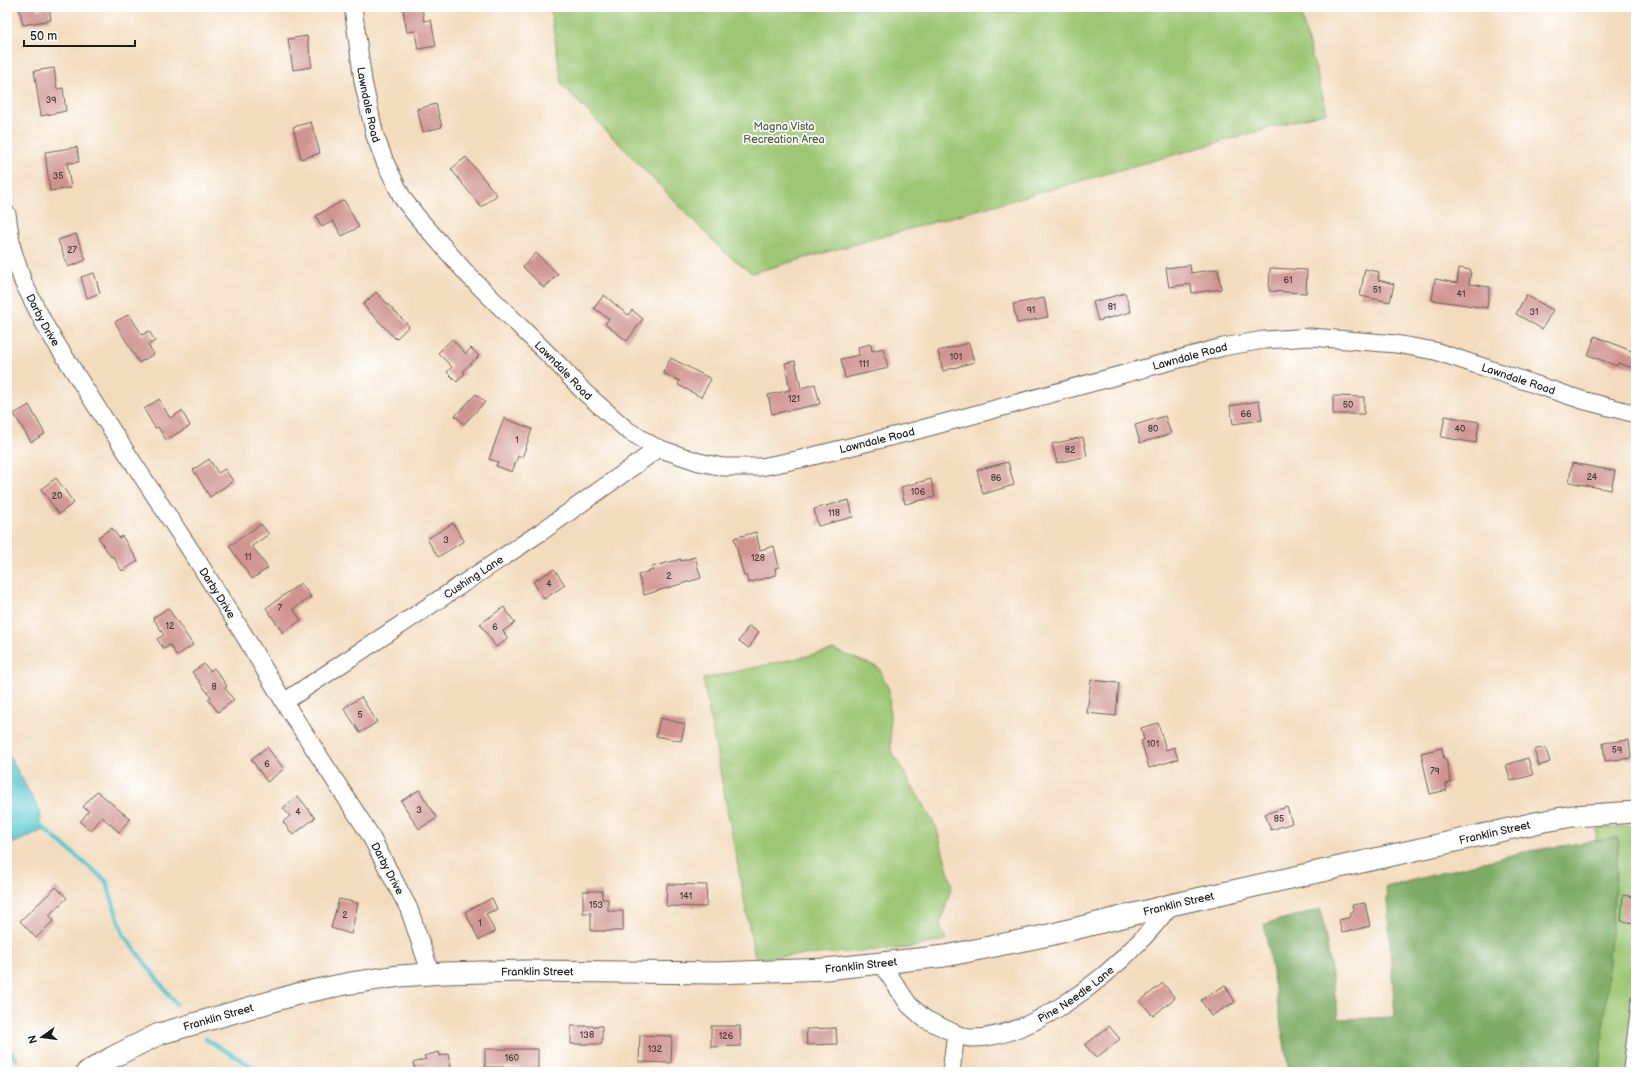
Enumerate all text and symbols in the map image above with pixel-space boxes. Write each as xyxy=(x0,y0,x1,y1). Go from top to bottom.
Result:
scale bar xyxy=(24,22,135,48)
text: 50 m xyxy=(30,29,57,44)
street label: Lawndale Road xyxy=(355,66,383,144)
house number: 39 xyxy=(46,95,56,106)
park label: Magna Vista Recreation Area xyxy=(743,120,825,146)
house number: 35 xyxy=(53,171,63,182)
house number: 27 xyxy=(67,245,77,256)
house number: 61 xyxy=(1284,275,1292,286)
house number: 51 xyxy=(1373,285,1381,296)
house number: 41 xyxy=(1457,289,1465,300)
street label: Darby Drive xyxy=(24,292,63,349)
house number: 81 xyxy=(1108,302,1116,313)
house number: 91 xyxy=(1027,305,1035,316)
house number: 31 xyxy=(1529,307,1539,318)
street label: Lawndale Road xyxy=(532,338,595,403)
street label: Lawndale Road xyxy=(1151,340,1228,372)
house number: 101 xyxy=(950,352,962,363)
house number: 111 xyxy=(859,359,869,370)
street label: Lawndale Road xyxy=(1480,361,1557,397)
house number: 121 xyxy=(788,394,800,405)
house number: 50 xyxy=(1343,400,1353,411)
house number: 66 xyxy=(1241,409,1252,420)
house number: 80 xyxy=(1148,424,1158,435)
house number: 40 xyxy=(1455,424,1465,435)
street label: Lawndale Road xyxy=(838,425,916,456)
house number: 1 xyxy=(515,435,519,446)
house number: 82 xyxy=(1065,445,1076,456)
house number: 24 xyxy=(1587,472,1598,483)
house number: 86 xyxy=(991,473,1002,484)
house number: 106 xyxy=(911,487,926,498)
house number: 20 xyxy=(52,491,62,502)
house number: 118 xyxy=(828,508,840,519)
house number: 3 xyxy=(443,535,449,546)
house number: 11 xyxy=(245,552,251,563)
street label: Cushing Lane xyxy=(441,552,506,601)
house number: 128 xyxy=(751,553,765,564)
street label: Darby Drive xyxy=(197,565,239,621)
house number: 2 xyxy=(666,571,672,582)
house number: 4 xyxy=(546,579,552,590)
house number: 7 xyxy=(278,603,283,614)
house number: 12 xyxy=(166,621,175,632)
house number: 6 xyxy=(492,622,498,633)
house number: 8 xyxy=(211,682,217,693)
house number: 5 xyxy=(357,710,363,721)
house number: 101 xyxy=(1147,739,1159,750)
house number: 59 xyxy=(1612,745,1622,756)
house number: 6 xyxy=(264,759,270,770)
house number: 79 xyxy=(1430,766,1440,777)
house number: 3 xyxy=(416,805,422,816)
house number: 4 xyxy=(295,807,301,818)
house number: 85 xyxy=(1274,814,1284,825)
street label: Franklin Street xyxy=(1458,818,1532,846)
street label: Darby Drive xyxy=(369,840,407,897)
street label: Franklin Street xyxy=(1142,889,1216,918)
house number: 141 xyxy=(680,891,692,902)
house number: 153 xyxy=(589,900,604,911)
house number: 2 xyxy=(342,910,348,921)
house number: 1 xyxy=(478,918,482,929)
street label: Franklin Street xyxy=(824,955,898,976)
street label: Pine Needle Lane xyxy=(1035,963,1117,1025)
street label: Franklin Street xyxy=(501,964,574,978)
street label: Franklin Street xyxy=(182,1000,255,1033)
north arrow xyxy=(22,1017,62,1057)
house number: 138 xyxy=(580,1030,594,1041)
house number: 126 xyxy=(719,1031,734,1042)
text: N xyxy=(25,1034,40,1045)
house number: 132 xyxy=(648,1044,663,1055)
house number: 160 xyxy=(505,1053,519,1064)

